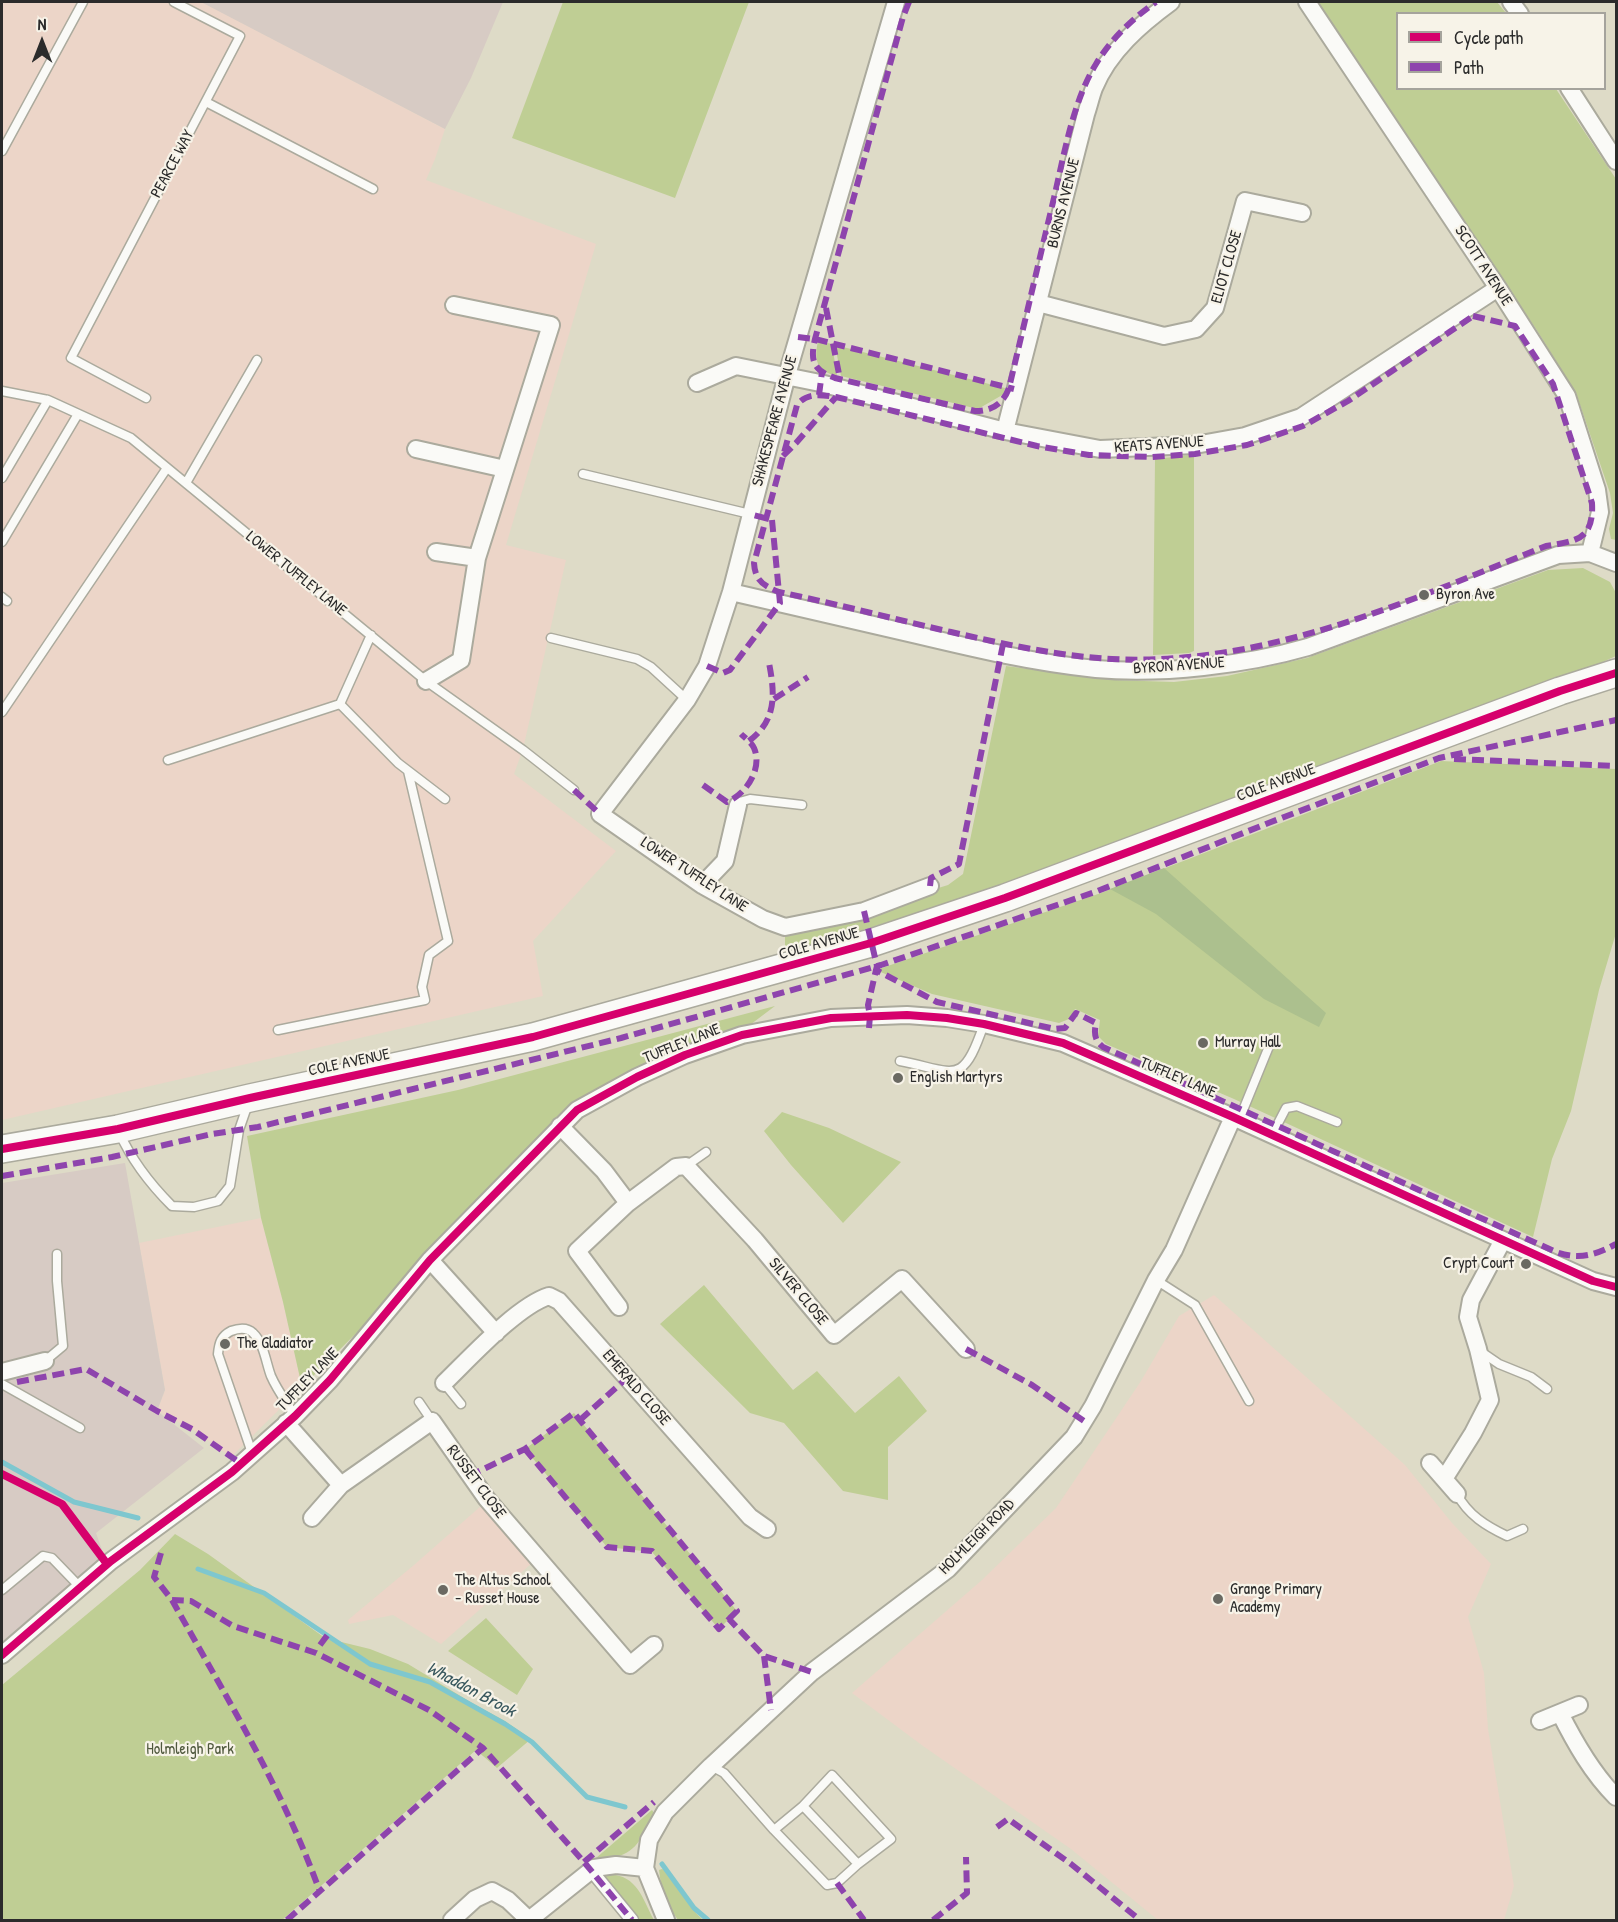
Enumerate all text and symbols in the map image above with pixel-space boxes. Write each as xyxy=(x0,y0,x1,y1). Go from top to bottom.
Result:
north arrow xyxy=(12,12,72,72)
legend xyxy=(1396,12,1606,90)
text: N xyxy=(38,13,46,35)
text: Cycle path xyxy=(1454,25,1523,50)
text: Path xyxy=(1454,55,1483,80)
street label: PEARCE WAY xyxy=(147,127,199,201)
street label: BURNS AVENUE xyxy=(1044,156,1084,250)
street label: SCOTT AVENUE xyxy=(1450,222,1516,310)
street label: ELIOT CLOSE xyxy=(1207,228,1247,306)
street label: SHAKESPEARE AVENUE xyxy=(748,354,802,488)
street label: KEATS AVENUE xyxy=(1113,432,1205,458)
street label: LOWER TUFFLEY LANE xyxy=(242,527,350,621)
place label: Byron Ave xyxy=(1436,585,1495,605)
marker: Byron Ave xyxy=(1417,588,1431,602)
street label: BYRON AVENUE xyxy=(1133,653,1225,679)
street label: COLE AVENUE xyxy=(1234,760,1318,806)
street label: LOWER TUFFLEY LANE xyxy=(637,833,751,917)
street label: COLE AVENUE xyxy=(777,923,861,965)
street label: TUFFLEY LANE xyxy=(641,1020,723,1068)
place label: Murray Hall xyxy=(1215,1033,1281,1053)
marker: Murray Hall xyxy=(1196,1036,1210,1050)
street label: COLE AVENUE xyxy=(307,1045,391,1081)
street label: TUFFLEY LANE xyxy=(1137,1053,1219,1103)
place label: English Martyrs xyxy=(910,1068,1002,1088)
marker: English Martyrs xyxy=(891,1071,905,1085)
street label: SILVER CLOSE xyxy=(764,1254,832,1330)
place label: Crypt Court xyxy=(1443,1254,1514,1274)
marker: Crypt Court xyxy=(1519,1257,1533,1271)
place label: The Gladiator xyxy=(237,1334,314,1354)
marker: The Gladiator xyxy=(218,1337,232,1351)
street label: TUFFLEY LANE xyxy=(273,1344,343,1416)
street label: EMERALD CLOSE xyxy=(598,1346,674,1430)
street label: RUSSET CLOSE xyxy=(442,1441,510,1523)
street label: HOLMLEIGH ROAD xyxy=(935,1495,1019,1579)
place label: The Altus School - Russet House xyxy=(455,1571,550,1609)
place label: Grange Primary Academy xyxy=(1230,1580,1322,1618)
marker: The Altus School - Russet House xyxy=(436,1583,450,1597)
marker: Grange Primary Academy xyxy=(1211,1592,1225,1606)
water label: Whaddon Brook xyxy=(423,1658,519,1722)
park label: Holmleigh Park xyxy=(146,1740,234,1760)

